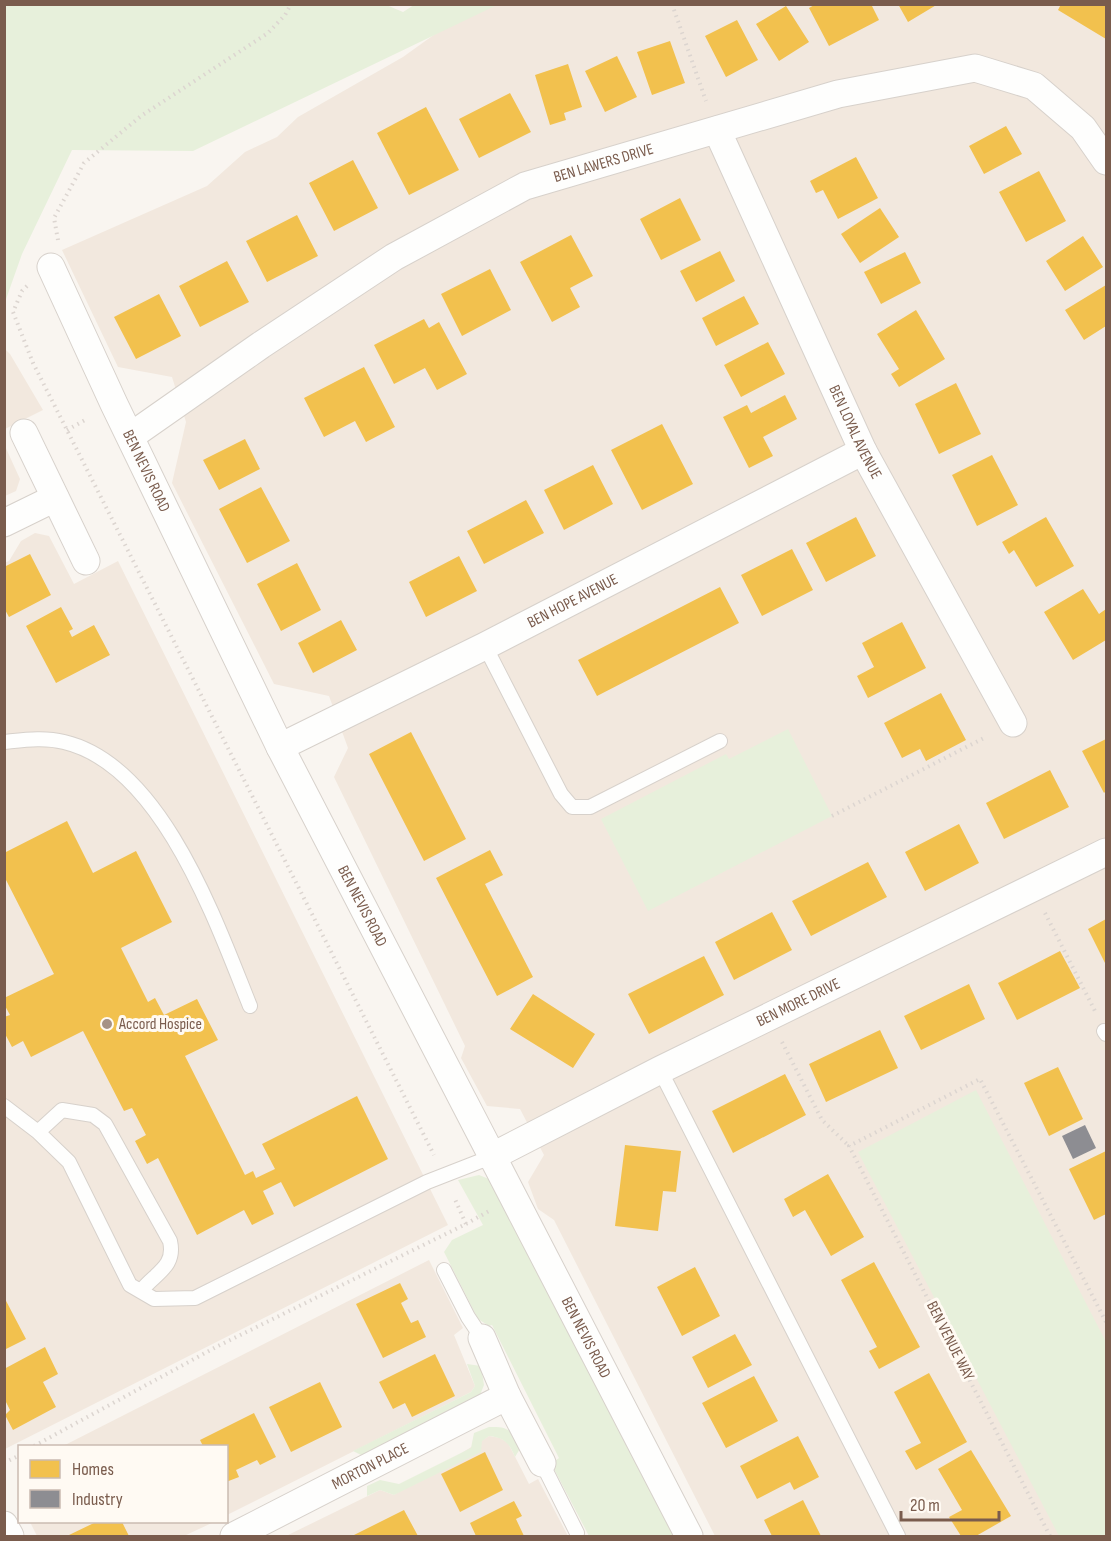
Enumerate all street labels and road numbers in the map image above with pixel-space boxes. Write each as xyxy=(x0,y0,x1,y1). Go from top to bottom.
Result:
street label: BEN LAWERS DRIVE xyxy=(551,139,656,187)
street label: BEN LOYAL AVENUE xyxy=(825,382,886,482)
street label: BEN NEVIS ROAD xyxy=(118,427,174,515)
street label: BEN HOPE AVENUE xyxy=(524,570,621,632)
street label: BEN NEVIS ROAD xyxy=(334,862,391,950)
street label: BEN MORE DRIVE xyxy=(753,974,843,1031)
street label: BEN NEVIS ROAD xyxy=(557,1294,615,1381)
street label: BEN VENUE WAY xyxy=(922,1298,978,1384)
street label: MORTON PLACE xyxy=(329,1439,412,1494)

